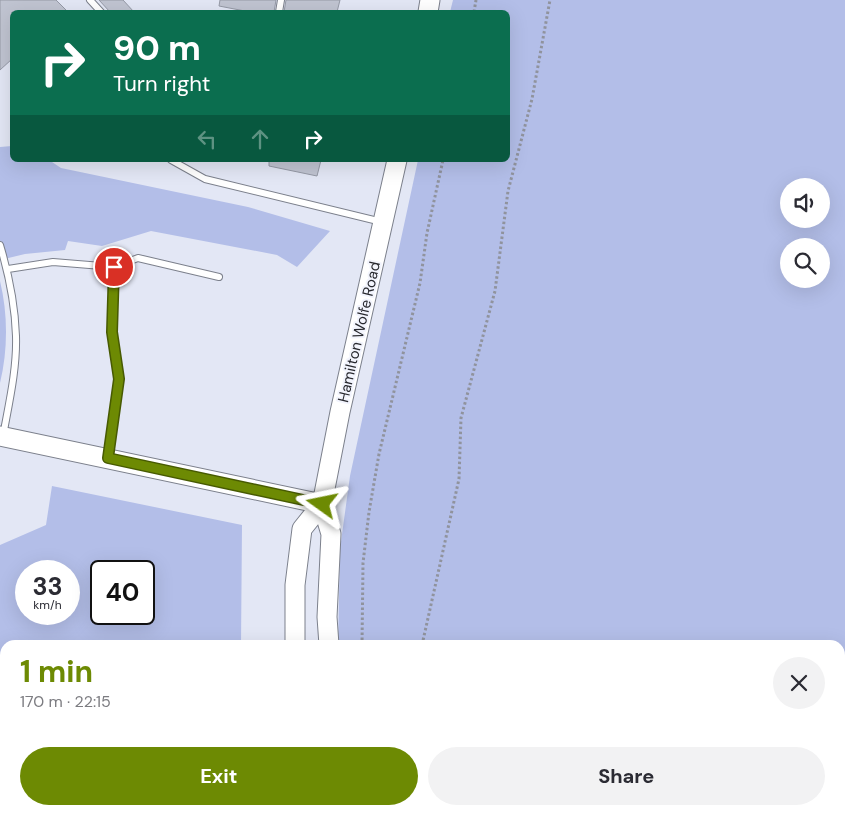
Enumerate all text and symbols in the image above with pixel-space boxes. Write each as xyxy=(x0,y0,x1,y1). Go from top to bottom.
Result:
text: 90 m xyxy=(113,25,201,71)
icon: right xyxy=(30,30,95,95)
text: Turn right xyxy=(113,69,210,98)
icon: left xyxy=(193,125,221,153)
icon: ahead xyxy=(246,125,274,153)
icon: right xyxy=(299,125,327,153)
map controls xyxy=(780,178,830,288)
button: sound xyxy=(780,178,830,228)
button: search xyxy=(780,238,830,288)
pin xyxy=(93,246,135,288)
icon: arrive xyxy=(100,253,128,281)
street label: Hamilton Wolfe Road xyxy=(333,260,385,404)
position arrow xyxy=(295,477,347,529)
speed limit sign: 40 xyxy=(90,560,155,625)
text: 33 xyxy=(32,570,63,603)
text: km/h xyxy=(33,597,62,613)
text: 1 min xyxy=(20,652,93,691)
button: close xyxy=(773,657,825,709)
text: 170 m · 22:15 xyxy=(20,691,111,712)
button: Exit xyxy=(20,747,418,805)
button: Share xyxy=(428,747,825,805)

